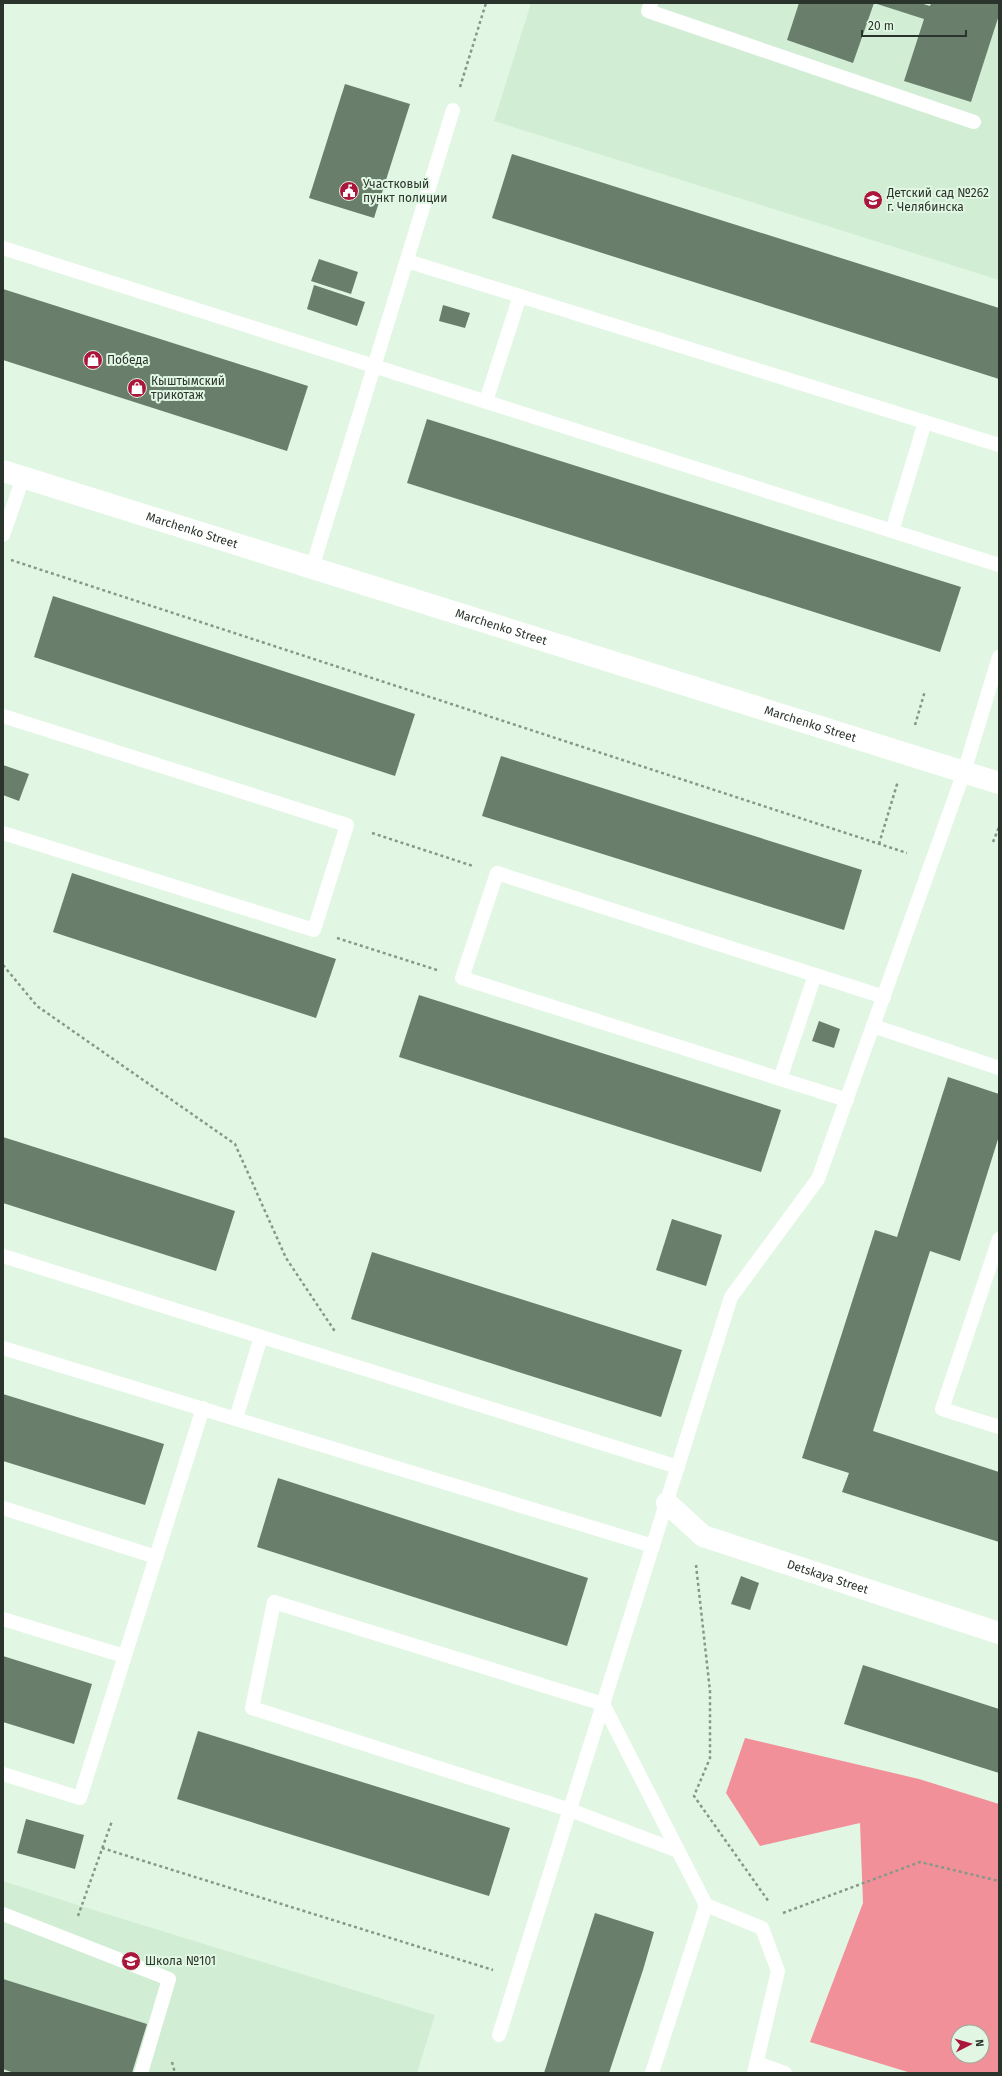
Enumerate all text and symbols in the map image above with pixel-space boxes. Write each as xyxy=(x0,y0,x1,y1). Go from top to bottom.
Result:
scale bar xyxy=(862,12,966,38)
text: 20 m xyxy=(868,19,894,33)
place label: Участковый пункт полиции xyxy=(363,177,447,205)
public building icon: Участковый пункт полиции xyxy=(338,180,360,202)
place label: Детский сад №262 г. Челябинска xyxy=(886,186,989,214)
school or university icon: Детский сад №262 г. Челябинска xyxy=(862,189,884,211)
shop icon: Победа xyxy=(82,349,104,371)
place label: Победа xyxy=(107,353,149,367)
place label: Кыштымский трикотаж xyxy=(151,374,225,402)
shop icon: Кыштымский трикотаж xyxy=(126,377,148,399)
street label: Marchenko Street xyxy=(144,509,240,551)
street label: Marchenko Street xyxy=(454,606,549,648)
street label: Marchenko Street xyxy=(763,703,859,745)
street label: Detskaya Street xyxy=(785,1557,871,1597)
school or university icon: Школа №101 xyxy=(120,1950,142,1972)
place label: Школа №101 xyxy=(145,1954,216,1968)
north arrow xyxy=(950,2024,990,2064)
text: N xyxy=(973,2039,986,2047)

